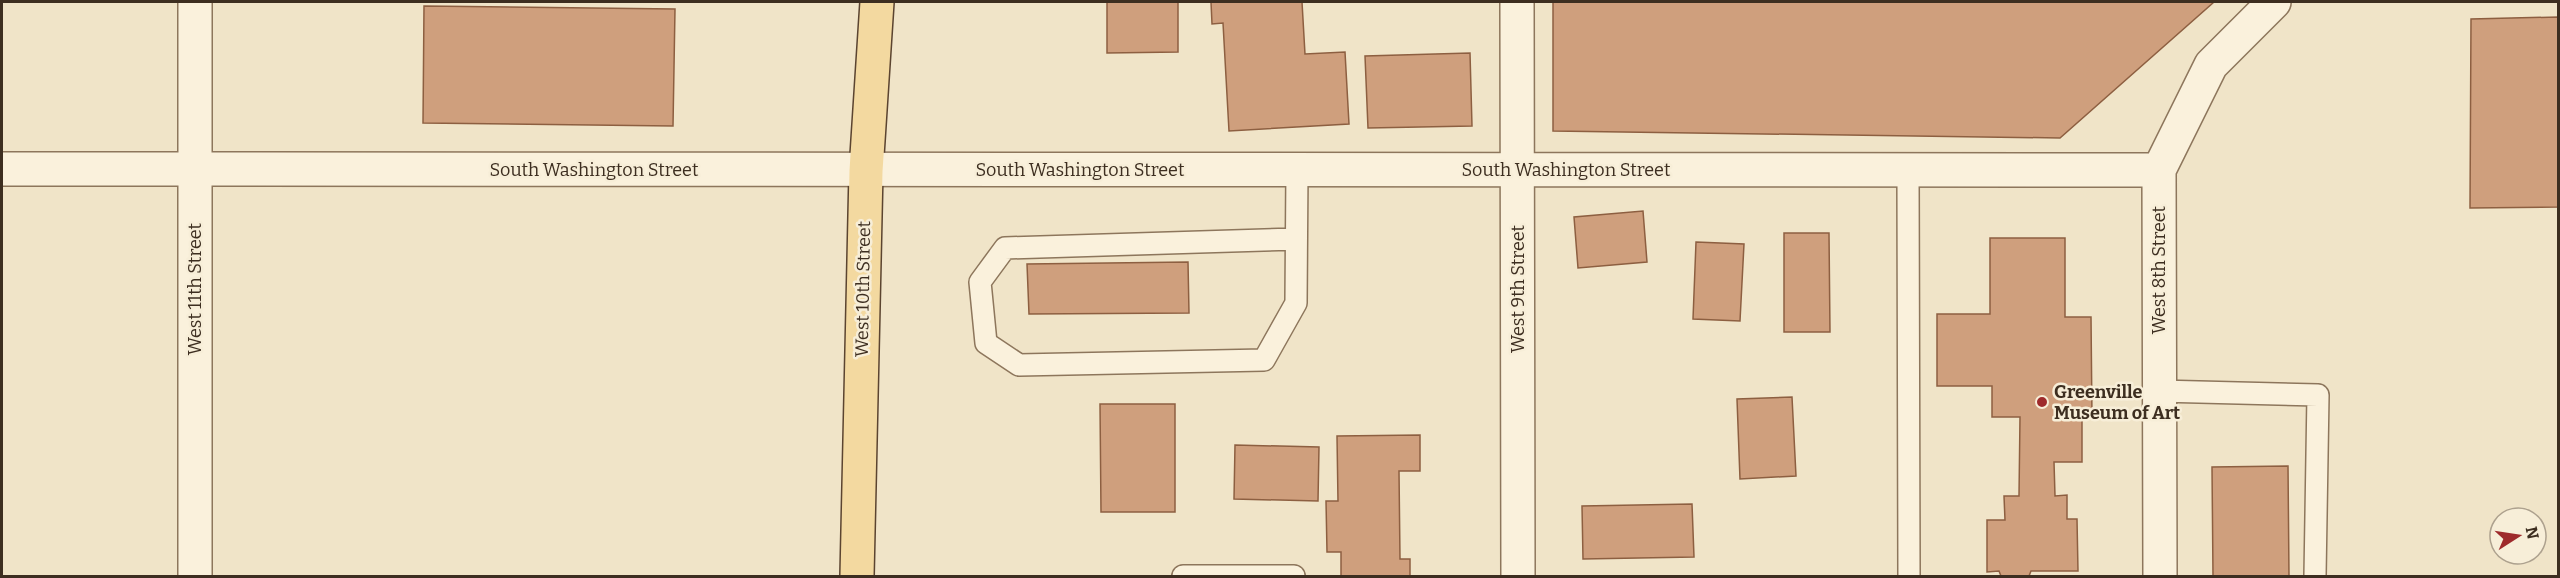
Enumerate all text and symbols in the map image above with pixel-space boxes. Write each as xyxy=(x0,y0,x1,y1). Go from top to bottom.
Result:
street label: South Washington Street xyxy=(490,159,699,181)
street label: South Washington Street xyxy=(976,159,1185,181)
street label: South Washington Street xyxy=(1462,159,1671,181)
street label: West 8th Street xyxy=(2148,205,2170,334)
street label: West 10th Street xyxy=(851,220,875,357)
street label: West 11th Street xyxy=(184,222,206,355)
street label: West 9th Street xyxy=(1507,224,1529,353)
place label: Greenville Museum of Art xyxy=(2054,381,2180,424)
marker: Greenville Museum of Art xyxy=(2035,395,2049,409)
north arrow xyxy=(2488,506,2548,566)
text: N xyxy=(2522,525,2543,541)

